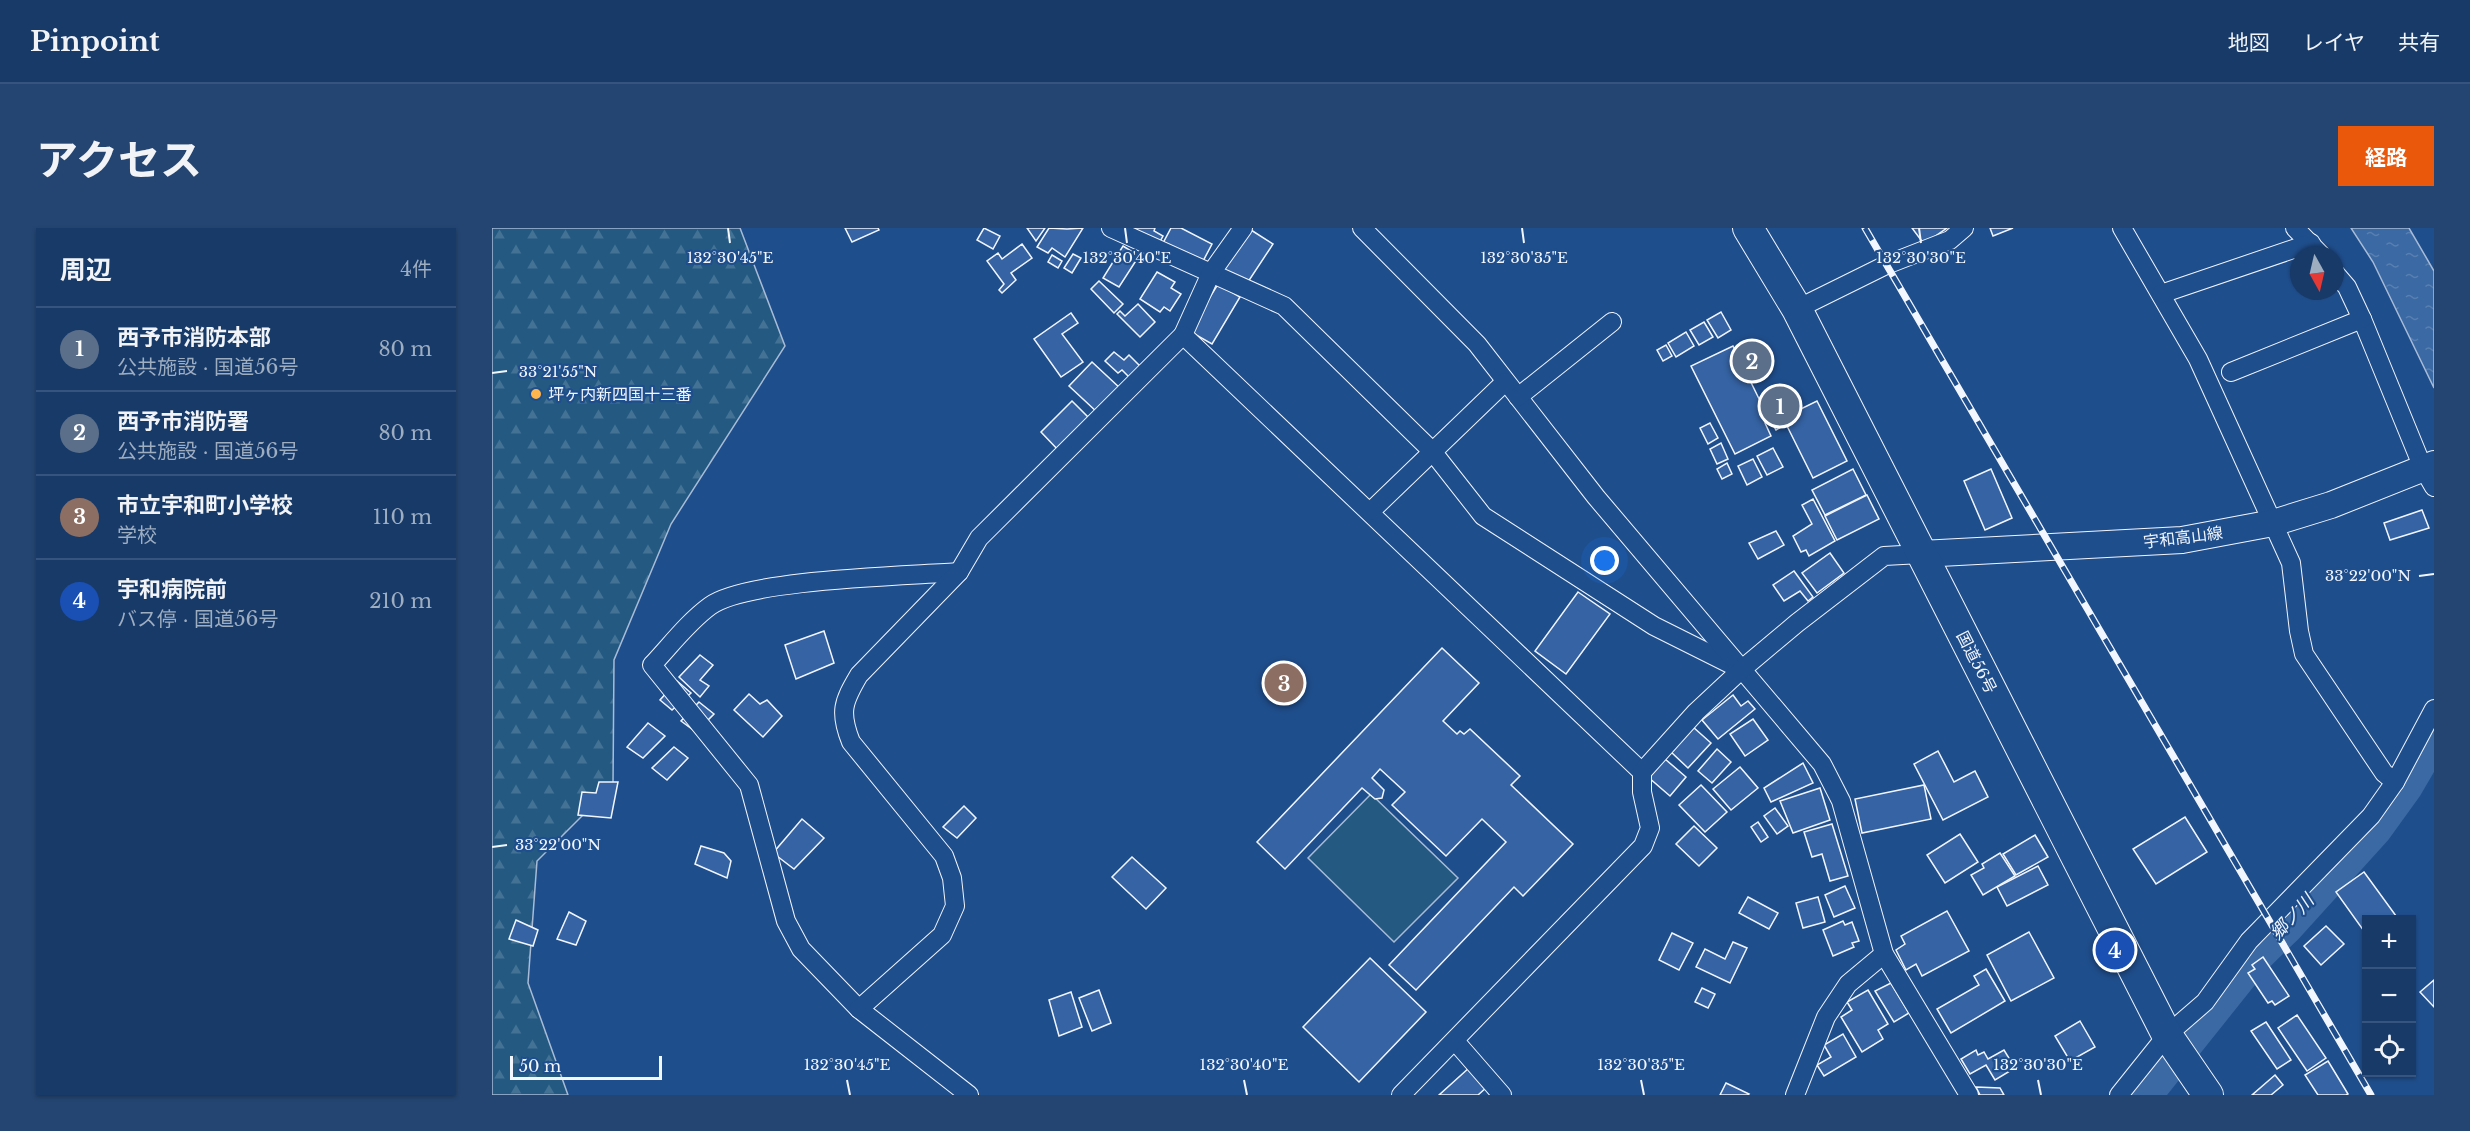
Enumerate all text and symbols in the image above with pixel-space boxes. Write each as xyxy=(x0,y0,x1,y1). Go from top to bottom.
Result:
text: Pinpoint xyxy=(30,24,160,59)
text: 地図 xyxy=(2228,30,2270,56)
text: レイヤ xyxy=(2303,30,2365,56)
text: 共有 xyxy=(2398,30,2440,56)
button: 経路 xyxy=(2338,126,2434,186)
text: アクセス xyxy=(36,134,202,186)
north arrow xyxy=(2290,246,2344,300)
text: 132°30'45"E xyxy=(687,248,773,267)
text: 132°30'40"E xyxy=(1083,248,1172,267)
text: 132°30'35"E xyxy=(1480,248,1568,267)
text: 132°30'30"E xyxy=(1876,248,1966,267)
text: 周辺 xyxy=(60,254,112,286)
text: 4件 xyxy=(400,257,432,281)
text: 西予市消防本部 xyxy=(117,324,271,351)
text: 1 xyxy=(75,337,84,361)
text: 80 m xyxy=(378,337,432,361)
pin: 2 xyxy=(1732,338,1772,384)
text: 公共施設 · 国道56号 xyxy=(117,355,298,379)
text: 33°21'55"N xyxy=(519,362,597,381)
place label: 坪ヶ内新四国十三番 xyxy=(548,384,692,404)
pin: 1 xyxy=(1760,384,1800,429)
marker: 坪ヶ内新四国十三番 xyxy=(529,387,543,401)
text: 西予市消防署 xyxy=(117,408,249,435)
text: 2 xyxy=(73,421,86,445)
text: 80 m xyxy=(378,421,432,445)
text: 公共施設 · 国道56号 xyxy=(117,439,298,463)
text: 市立宇和町小学校 xyxy=(117,492,293,519)
text: 3 xyxy=(73,505,86,529)
text: 110 m xyxy=(373,505,432,529)
street label: 宇和高山線 xyxy=(2142,522,2224,552)
text: 学校 xyxy=(117,523,157,547)
your location xyxy=(1590,546,1619,575)
text: 33°22'00"N xyxy=(2325,566,2411,585)
text: 宇和病院前 xyxy=(117,576,227,603)
text: 4 xyxy=(73,589,86,613)
text: 210 m xyxy=(369,589,432,613)
text: バス停 · 国道56号 xyxy=(117,607,278,631)
street label: 国道56号 xyxy=(1953,627,2001,697)
pin: 3 xyxy=(1264,660,1304,706)
text: 33°22'00"N xyxy=(515,835,601,854)
water label: 郷ノ川 xyxy=(2266,888,2320,944)
map controls xyxy=(2362,915,2416,1077)
button: + xyxy=(2362,915,2416,969)
pin: 4 xyxy=(2096,928,2134,972)
button: − xyxy=(2362,969,2416,1023)
button: locate xyxy=(2362,1023,2416,1077)
scale bar xyxy=(510,1053,662,1080)
text: 132°30'45"E xyxy=(804,1055,890,1074)
text: 132°30'40"E xyxy=(1200,1055,1289,1074)
text: 132°30'35"E xyxy=(1597,1055,1685,1074)
text: 132°30'30"E xyxy=(1993,1055,2083,1074)
text: 50 m xyxy=(519,1056,561,1076)

